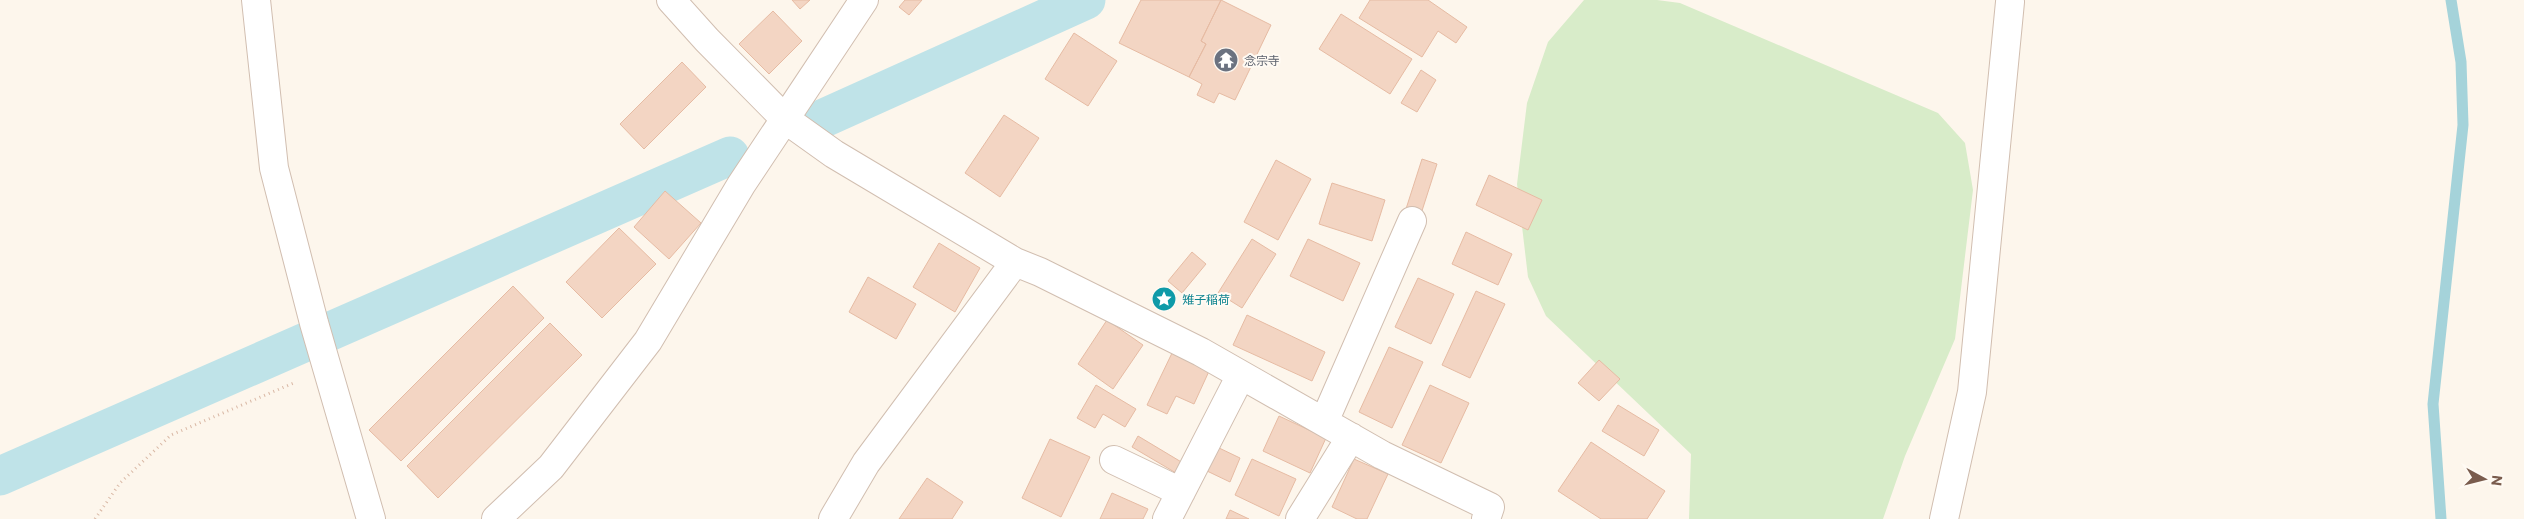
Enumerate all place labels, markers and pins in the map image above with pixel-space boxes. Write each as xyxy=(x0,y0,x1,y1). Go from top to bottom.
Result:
temple icon: 念宗寺 xyxy=(1213,47,1239,73)
place label: 念宗寺 xyxy=(1244,53,1280,67)
place icon: 雉子稲荷 xyxy=(1151,286,1177,312)
place label: 雉子稲荷 xyxy=(1182,292,1230,306)

